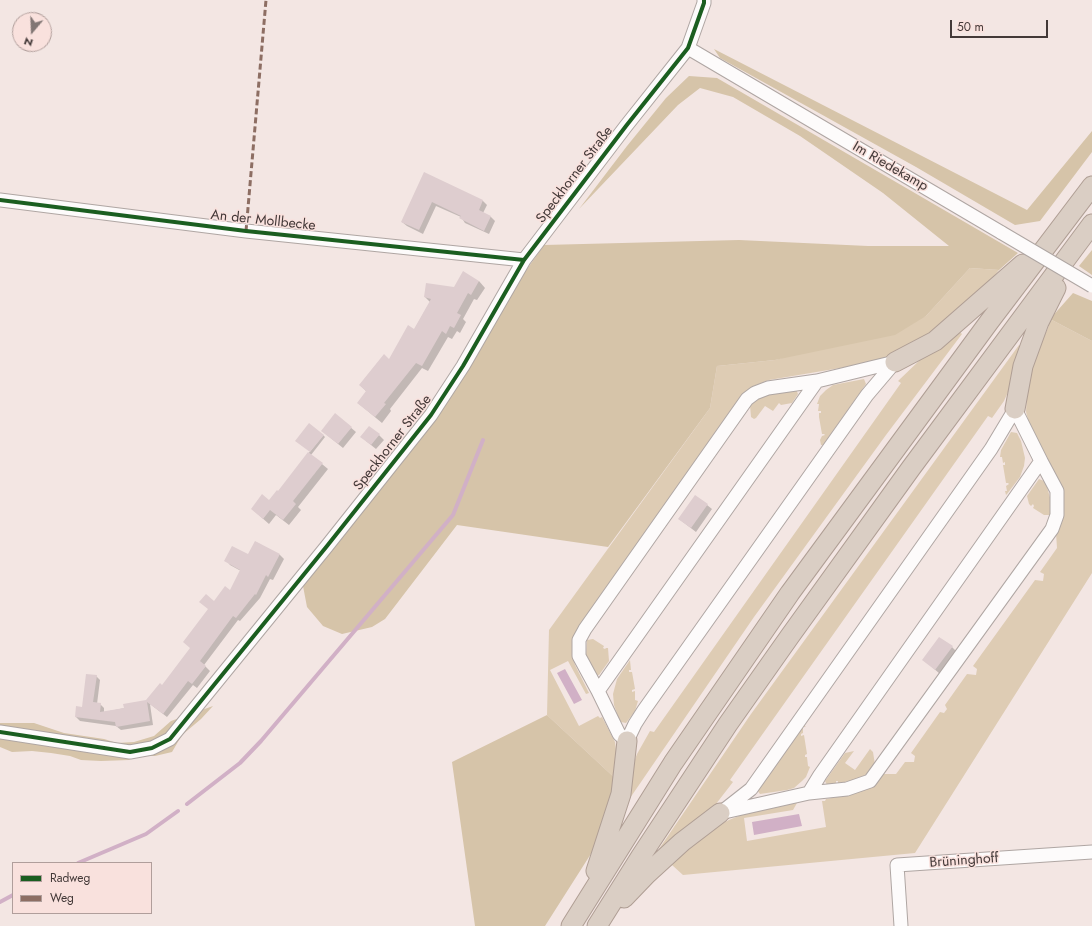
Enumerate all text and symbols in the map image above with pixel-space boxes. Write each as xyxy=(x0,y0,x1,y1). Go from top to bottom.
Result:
north arrow xyxy=(12,12,52,52)
scale bar xyxy=(952,12,1050,38)
text: 50 m xyxy=(957,18,984,36)
text: N xyxy=(22,33,35,51)
street label: Speckhorner Straße xyxy=(533,123,617,227)
street label: Im Riedekamp xyxy=(849,139,931,195)
street label: An der Mollbecke xyxy=(210,207,316,235)
street label: Speckhorner Straße xyxy=(350,392,436,494)
street label: Brüninghoff xyxy=(929,850,999,872)
legend xyxy=(12,862,152,914)
text: Radweg xyxy=(50,869,90,887)
text: Weg xyxy=(50,889,74,907)

